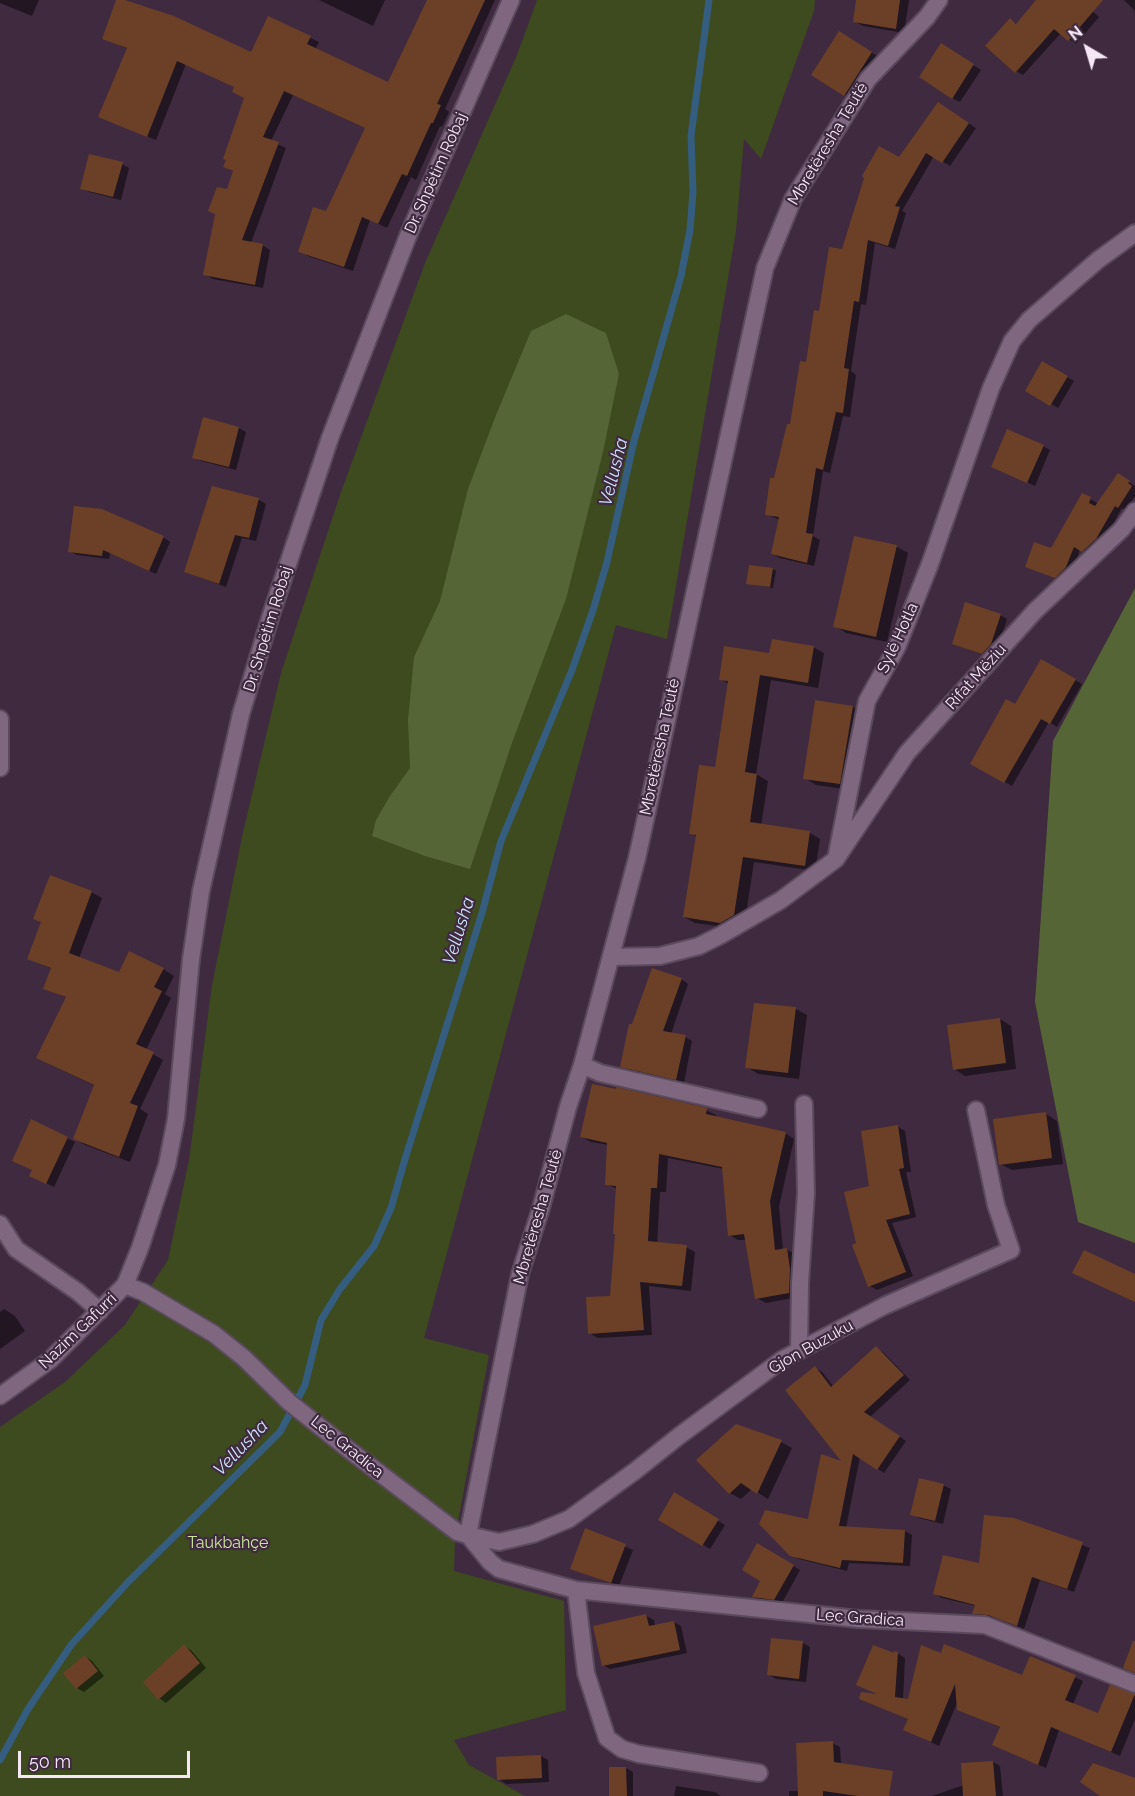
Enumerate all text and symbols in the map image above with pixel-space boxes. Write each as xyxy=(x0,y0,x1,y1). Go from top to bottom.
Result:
north arrow xyxy=(1057,18,1117,78)
text: N xyxy=(1065,22,1086,45)
street label: Mbretëresha Teutë xyxy=(784,79,872,209)
street label: Dr. Shpëtim Robaj xyxy=(401,110,471,236)
water label: Vellusha xyxy=(595,436,633,508)
street label: Dr. Shpëtim Robaj xyxy=(240,564,296,694)
street label: Sylë Hotla xyxy=(873,600,923,676)
street label: Rifat Mëziu xyxy=(942,640,1010,714)
street label: Mbretëresha Teutë xyxy=(636,677,684,817)
water label: Vellusha xyxy=(439,895,479,967)
street label: Mbretëresha Teutë xyxy=(510,1147,566,1287)
street label: Nazim Gafurri xyxy=(35,1289,121,1373)
street label: Gjon Buzuku xyxy=(765,1316,857,1378)
street label: Lec Gradica xyxy=(307,1412,387,1482)
water label: Vellusha xyxy=(209,1416,273,1480)
park label: Taukbahçe xyxy=(188,1533,268,1553)
street label: Lec Gradica xyxy=(815,1605,905,1631)
scale bar xyxy=(21,1739,194,1777)
text: 50 m xyxy=(29,1751,71,1772)

